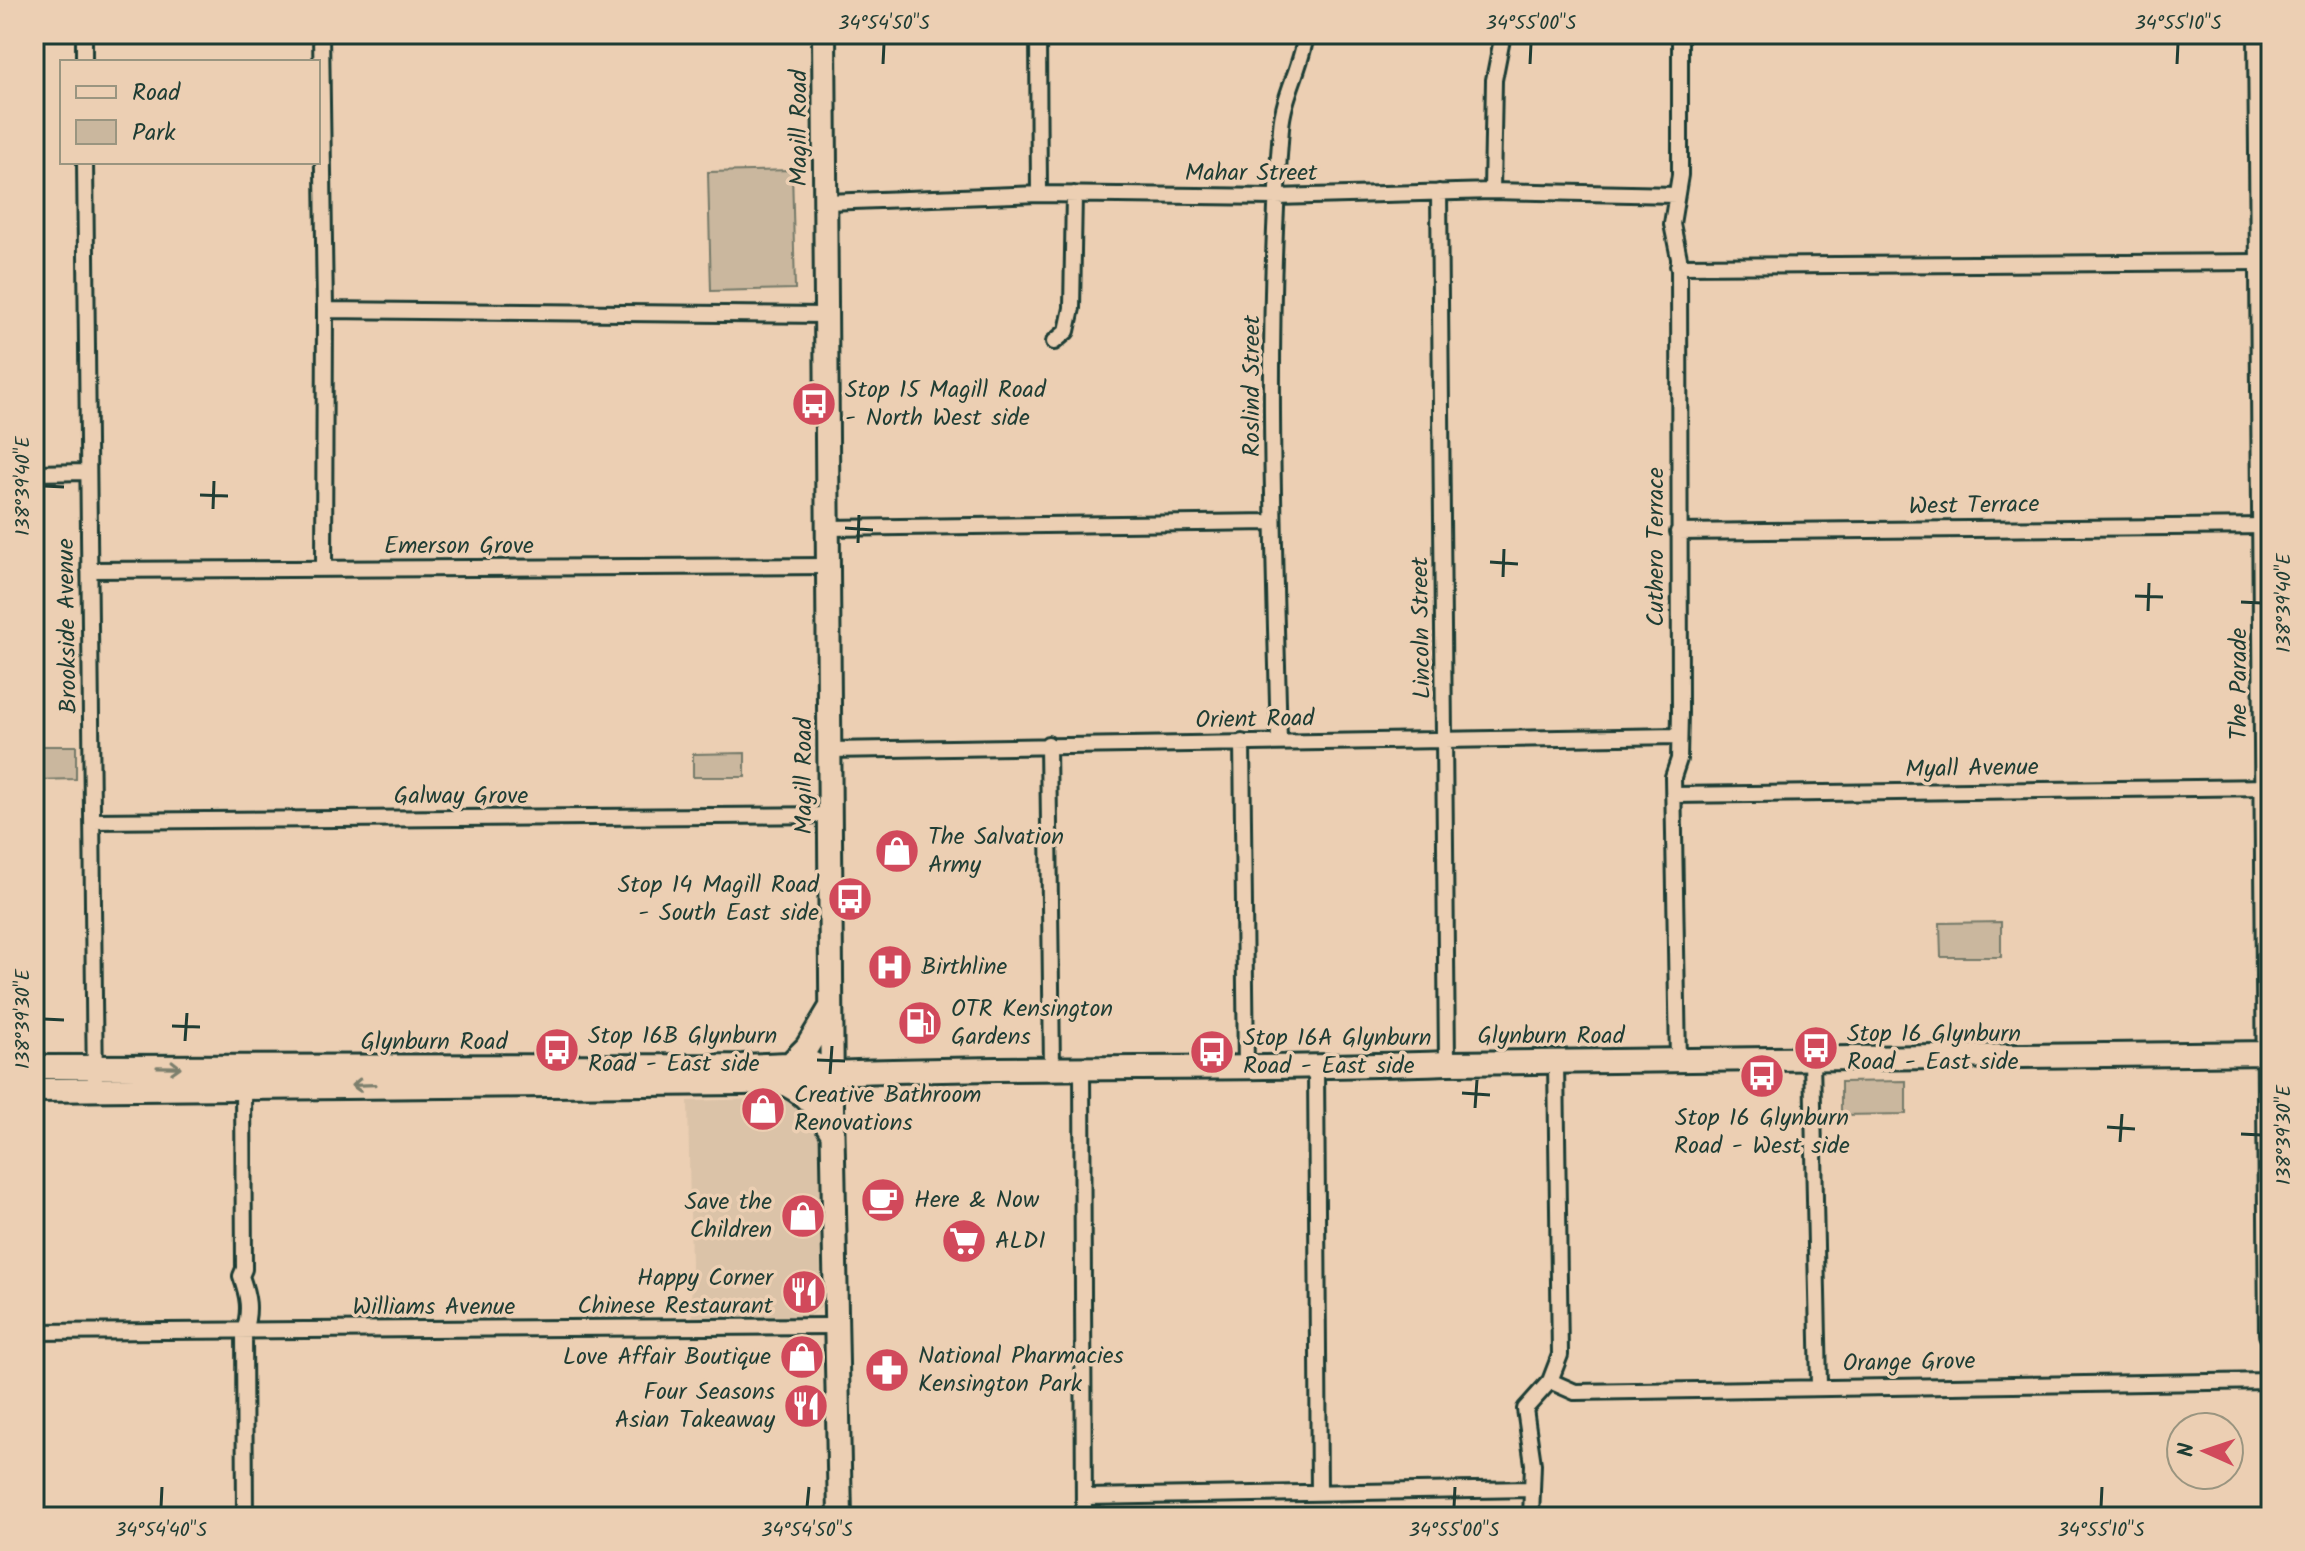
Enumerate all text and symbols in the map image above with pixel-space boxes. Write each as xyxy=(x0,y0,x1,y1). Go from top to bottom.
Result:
text: 34°54'50"S xyxy=(838,8,930,40)
text: 34°55'00"S xyxy=(1486,8,1577,40)
text: 34°55'10"S xyxy=(2134,8,2222,40)
legend xyxy=(60,60,320,164)
street label: Magill Road xyxy=(780,69,819,186)
text: Road xyxy=(132,74,181,113)
text: Park xyxy=(132,114,176,153)
street label: Mahar Street xyxy=(1185,154,1318,193)
street label: Roslind Street xyxy=(1233,314,1272,457)
place label: Stop 15 Magill Road - North West side xyxy=(845,371,1047,438)
bus stop icon: Stop 15 Magill Road - North West side xyxy=(790,380,838,428)
text: 138°39'40"E xyxy=(8,435,40,536)
street label: Cuthero Terrace xyxy=(1637,467,1676,627)
street label: West Terrace xyxy=(1908,485,2040,527)
street label: Emerson Grove xyxy=(384,527,534,566)
street label: Brookside Avenue xyxy=(47,538,89,714)
text: 138°39'40"E xyxy=(2269,552,2301,653)
street label: Lincoln Street xyxy=(1401,556,1443,699)
street label: The Parade xyxy=(2220,628,2259,740)
street label: Orient Road xyxy=(1195,699,1316,741)
street label: Magill Road xyxy=(785,717,824,834)
street label: Myall Avenue xyxy=(1905,748,2039,790)
street label: Galway Grove xyxy=(394,777,528,816)
place label: The Salvation Army xyxy=(928,818,1064,885)
shop icon: The Salvation Army xyxy=(873,827,921,875)
place label: Stop 14 Magill Road - South East side xyxy=(618,866,820,933)
bus stop icon: Stop 14 Magill Road - South East side xyxy=(826,875,874,923)
hospital icon: Birthline xyxy=(866,943,914,991)
place label: Birthline xyxy=(921,948,1007,987)
text: 138°39'30"E xyxy=(8,968,40,1069)
place label: OTR Kensington Gardens xyxy=(951,990,1113,1057)
fuel station icon: OTR Kensington Gardens xyxy=(896,999,944,1047)
place label: Stop 16 Glynburn Road - East side xyxy=(1847,1015,2021,1082)
place label: Stop 16B Glynburn Road - East side xyxy=(588,1017,777,1084)
street label: Glynburn Road xyxy=(1477,1017,1626,1056)
place label: Stop 16A Glynburn Road - East side xyxy=(1243,1019,1432,1086)
street label: Glynburn Road xyxy=(360,1023,509,1062)
bus stop icon: Stop 16 Glynburn Road - East side xyxy=(1792,1024,1840,1072)
bus stop icon: Stop 16B Glynburn Road - East side xyxy=(533,1026,581,1074)
bus stop icon: Stop 16A Glynburn Road - East side xyxy=(1188,1028,1236,1076)
bus stop icon: Stop 16 Glynburn Road - West side xyxy=(1738,1052,1786,1100)
one-way arrow xyxy=(155,1060,182,1075)
place label: Creative Bathroom Renovations xyxy=(794,1076,981,1143)
one-way arrow xyxy=(350,1078,377,1093)
text: 138°39'30"E xyxy=(2269,1084,2301,1185)
shop icon: Creative Bathroom Renovations xyxy=(739,1085,787,1133)
place label: Stop 16 Glynburn Road - West side xyxy=(1674,1099,1850,1166)
cafe icon: Here & Now xyxy=(859,1176,907,1224)
place label: Here & Now xyxy=(914,1181,1040,1220)
place label: Save the Children xyxy=(684,1183,772,1250)
shop icon: Save the Children xyxy=(779,1192,827,1240)
supermarket icon: ALDI xyxy=(940,1217,988,1265)
place label: ALDI xyxy=(995,1222,1046,1261)
place label: Happy Corner Chinese Restaurant xyxy=(577,1259,775,1326)
restaurant icon: Happy Corner Chinese Restaurant xyxy=(780,1268,828,1316)
street label: Williams Avenue xyxy=(353,1288,516,1327)
shop icon: Love Affair Boutique xyxy=(778,1333,826,1381)
place label: National Pharmacies Kensington Park xyxy=(918,1337,1124,1404)
place label: Love Affair Boutique xyxy=(563,1338,771,1377)
street label: Orange Grove xyxy=(1842,1342,1976,1384)
pharmacy icon: National Pharmacies Kensington Park xyxy=(863,1346,911,1394)
place label: Four Seasons Asian Takeaway xyxy=(615,1373,776,1440)
restaurant icon: Four Seasons Asian Takeaway xyxy=(782,1382,830,1430)
north arrow xyxy=(2165,1411,2245,1491)
text: N xyxy=(2170,1442,2205,1458)
text: 34°54'40"S xyxy=(115,1515,207,1547)
text: 34°54'50"S xyxy=(761,1515,853,1547)
text: 34°55'00"S xyxy=(1409,1515,1500,1547)
text: 34°55'10"S xyxy=(2057,1515,2145,1547)

